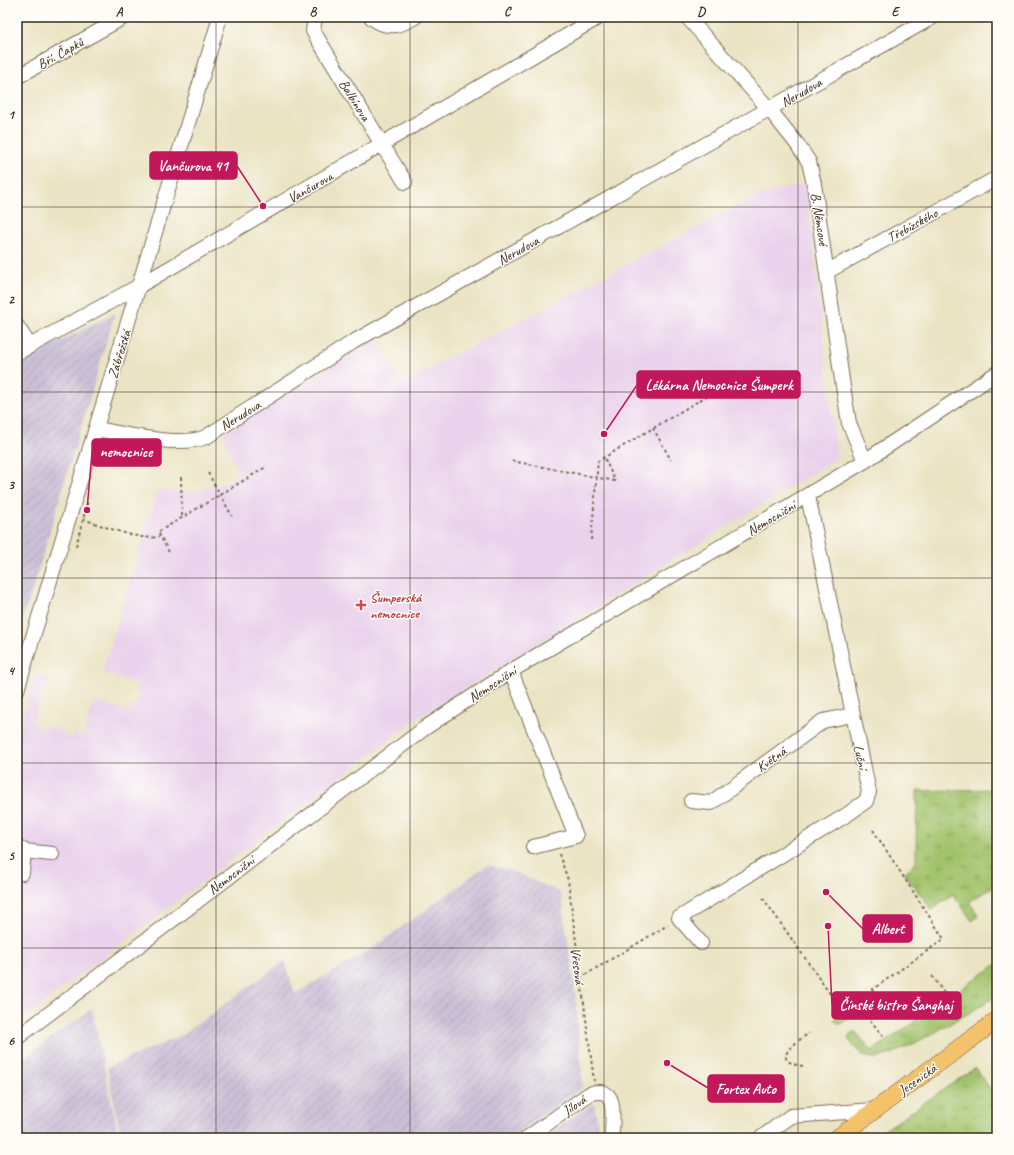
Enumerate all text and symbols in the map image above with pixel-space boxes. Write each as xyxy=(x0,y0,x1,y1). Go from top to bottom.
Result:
text: A xyxy=(116,4,124,20)
text: B xyxy=(310,4,318,20)
text: C xyxy=(504,4,512,20)
text: D xyxy=(697,4,706,20)
text: E xyxy=(892,4,901,20)
street label: Bří. Čapků xyxy=(34,34,87,73)
street label: Nerudova xyxy=(778,74,826,111)
street label: Balbínova xyxy=(335,76,375,125)
text: 1 xyxy=(8,107,16,123)
callout: Vančurova 41 xyxy=(150,152,237,179)
text: Vančurova 41 xyxy=(158,157,230,176)
street label: Vančurova xyxy=(285,167,337,207)
street label: B. Němcové xyxy=(807,191,832,249)
street label: Třebízského xyxy=(884,204,941,246)
street label: Nerudova xyxy=(495,232,543,269)
text: 2 xyxy=(8,292,15,308)
street label: Zábřežská xyxy=(104,326,135,380)
callout: Lékárna Nemocnice Šumperk xyxy=(637,371,800,398)
text: Lékárna Nemocnice Šumperk xyxy=(645,376,794,395)
street label: Nerudova xyxy=(217,396,264,434)
callout: nemocnice xyxy=(92,439,161,466)
text: nemocnice xyxy=(100,443,154,462)
text: 3 xyxy=(8,477,15,493)
street label: Nemocniční xyxy=(744,496,801,540)
place label: Šumperská nemocnice xyxy=(370,589,423,622)
marker: Šumperská nemocnice xyxy=(355,599,367,611)
street label: Nemocniční xyxy=(465,661,522,706)
text: 4 xyxy=(8,663,16,679)
street label: Květná xyxy=(753,742,791,776)
street label: Luční xyxy=(849,743,872,774)
text: 5 xyxy=(8,848,15,864)
street label: Nemocniční xyxy=(205,850,261,898)
callout: Albert xyxy=(863,915,912,942)
text: Albert xyxy=(872,920,906,939)
street label: Vřesová xyxy=(567,947,588,987)
callout: Čínské bistro Šanghaj xyxy=(832,992,961,1019)
text: Čínské bistro Šanghaj xyxy=(839,996,954,1015)
text: 6 xyxy=(8,1033,15,1049)
street label: Jesenická xyxy=(894,1059,941,1100)
callout: Fortex Auto xyxy=(708,1075,784,1102)
text: Fortex Auto xyxy=(716,1080,778,1099)
street label: Jílová xyxy=(558,1090,591,1120)

